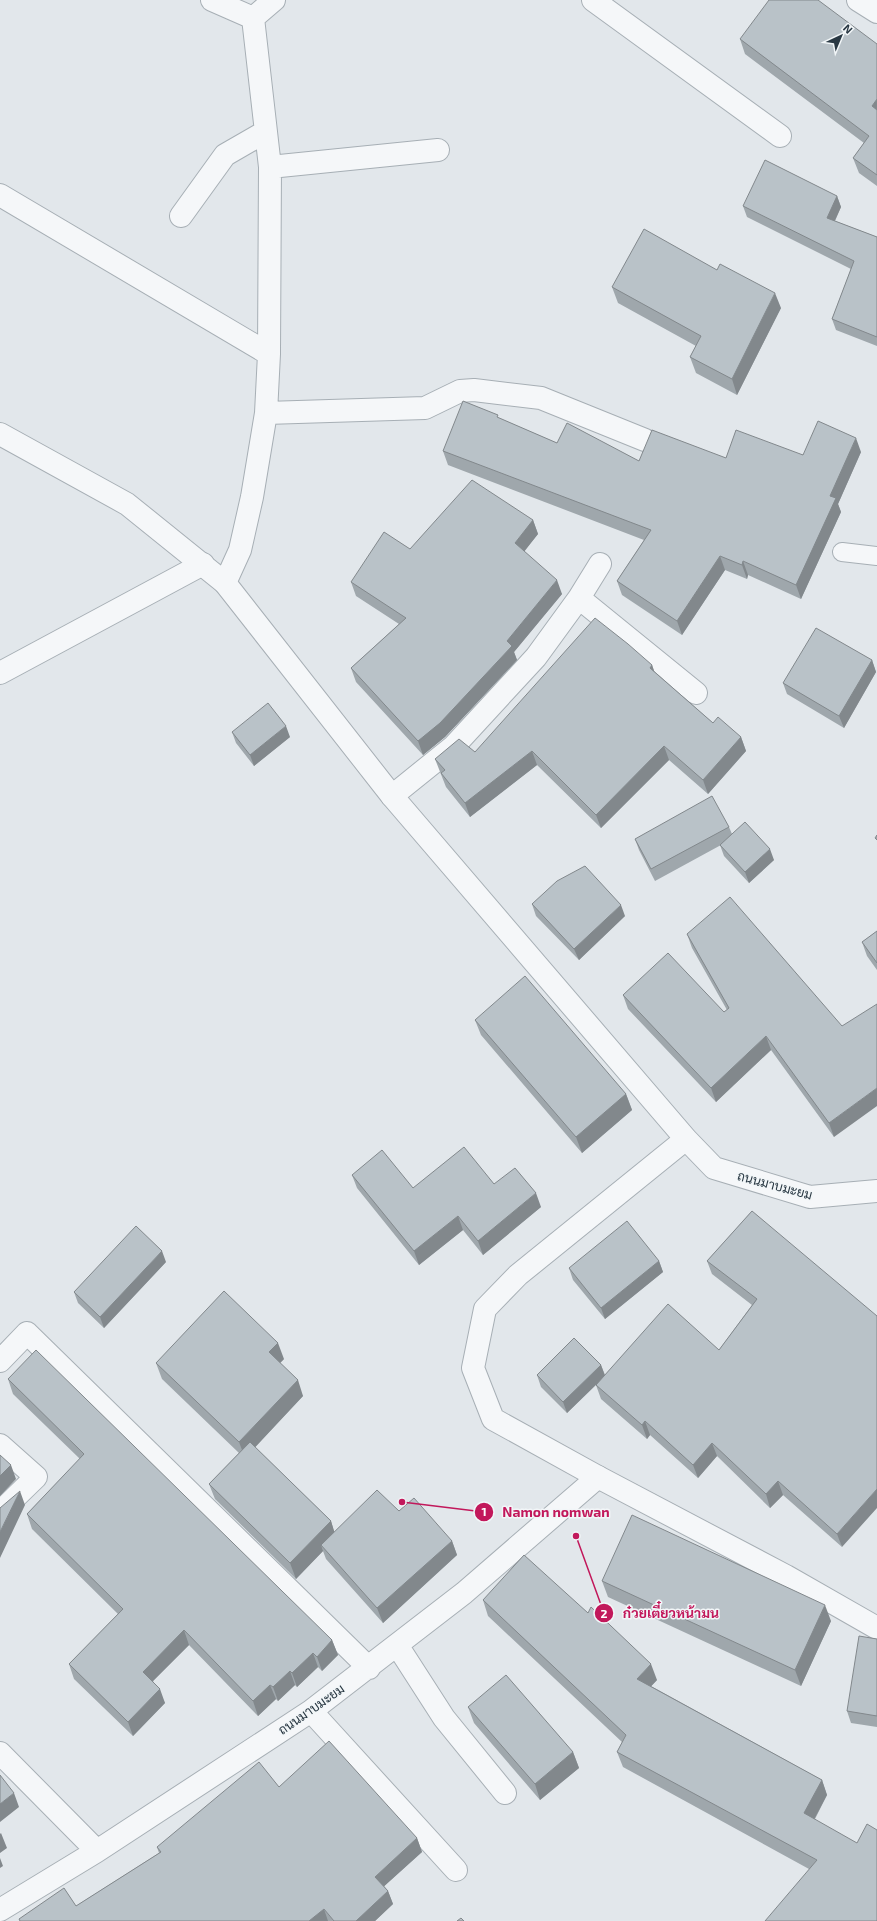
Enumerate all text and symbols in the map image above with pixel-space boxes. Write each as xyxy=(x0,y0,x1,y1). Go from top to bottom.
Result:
north arrow xyxy=(821,16,861,56)
text: N xyxy=(841,21,856,36)
street label: ถนนมาบมะยม xyxy=(736,1167,814,1203)
callout: Namon nomwan xyxy=(474,1499,618,1525)
text: Namon nomwan xyxy=(502,1503,610,1520)
text: 1 xyxy=(481,1504,487,1518)
callout: ก๋วยเตี๋ยวหน้ามน xyxy=(594,1600,727,1626)
text: ก๋วยเตี๋ยวหน้ามน xyxy=(623,1600,719,1621)
text: 2 xyxy=(601,1606,608,1620)
street label: ถนนมาบมะยม xyxy=(275,1680,347,1738)

